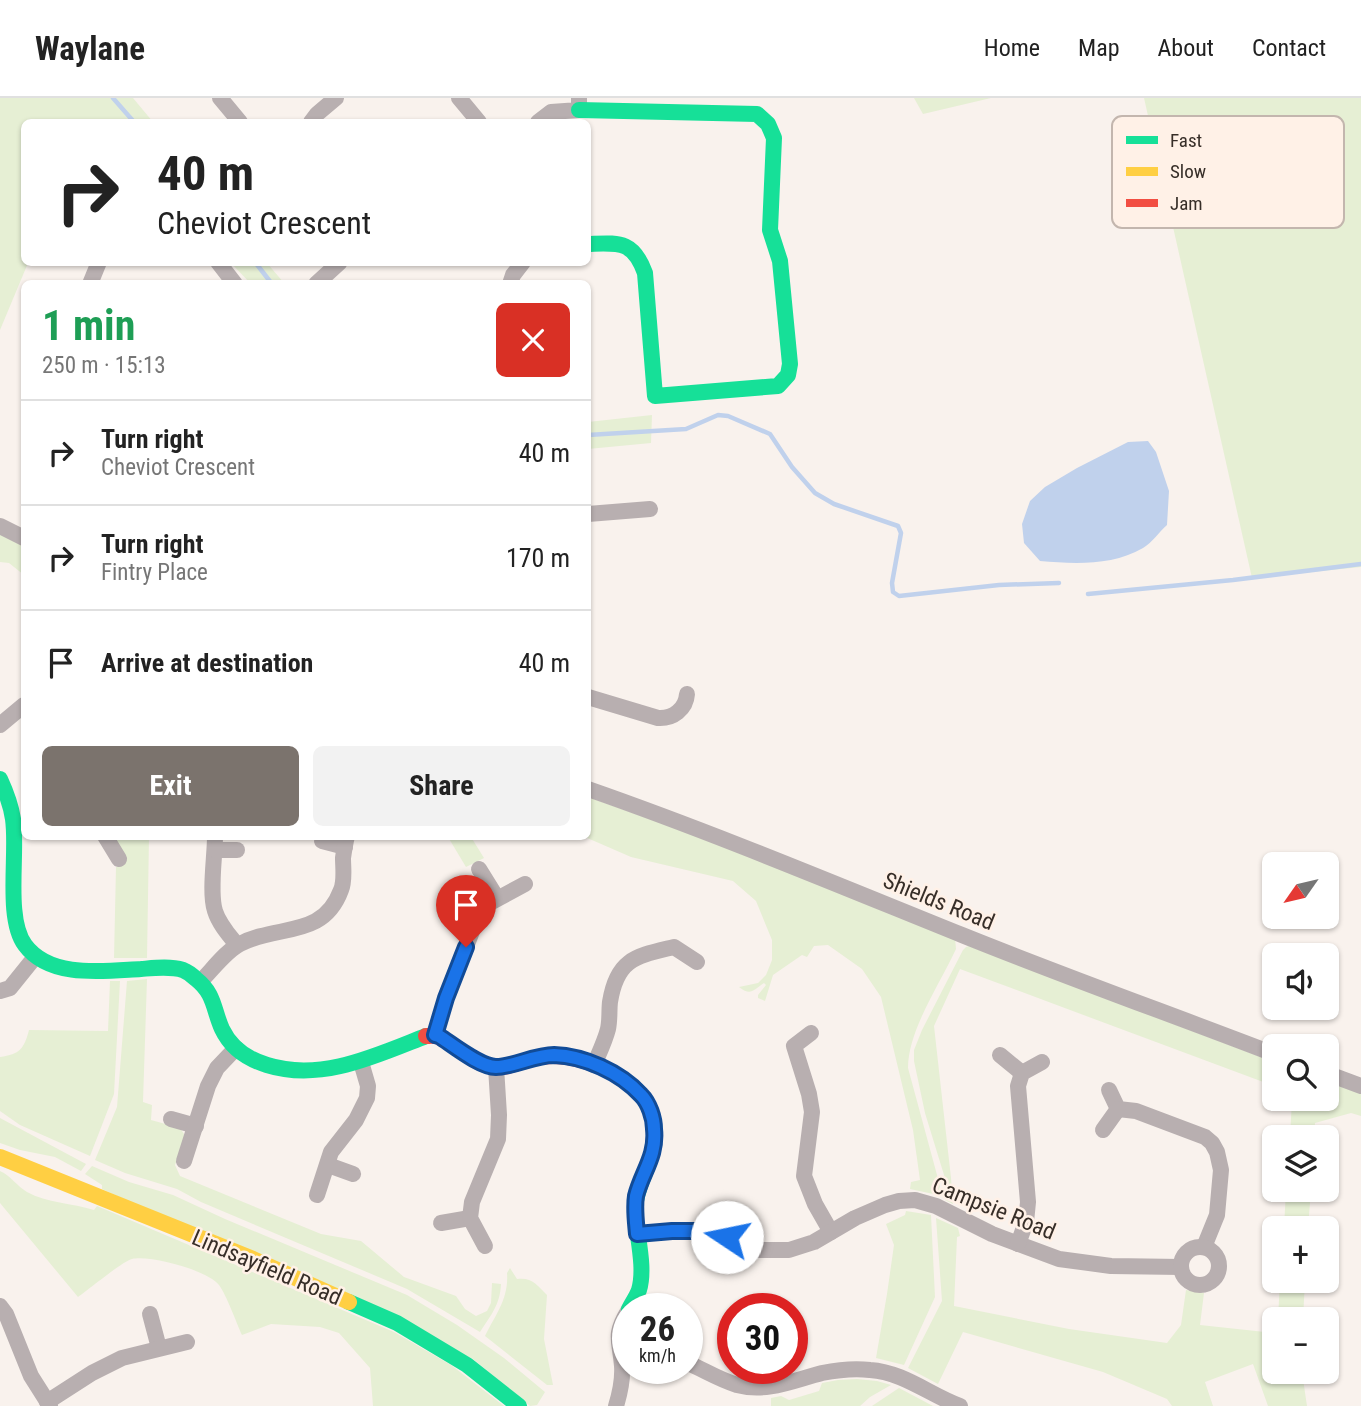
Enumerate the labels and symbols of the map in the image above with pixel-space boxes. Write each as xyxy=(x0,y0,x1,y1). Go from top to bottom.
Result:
legend xyxy=(1112,116,1344,228)
text: Fast xyxy=(1170,129,1202,152)
text: Slow xyxy=(1170,160,1206,183)
text: Jam xyxy=(1170,192,1203,215)
north arrow xyxy=(1262,852,1339,929)
street label: Shields Road xyxy=(879,867,998,936)
pin xyxy=(436,875,496,947)
street label: Campsie Road xyxy=(928,1171,1059,1245)
position arrow xyxy=(690,1200,764,1274)
street label: Lindsayfield Road xyxy=(188,1224,346,1311)
speed limit sign: 30 xyxy=(717,1293,808,1384)

